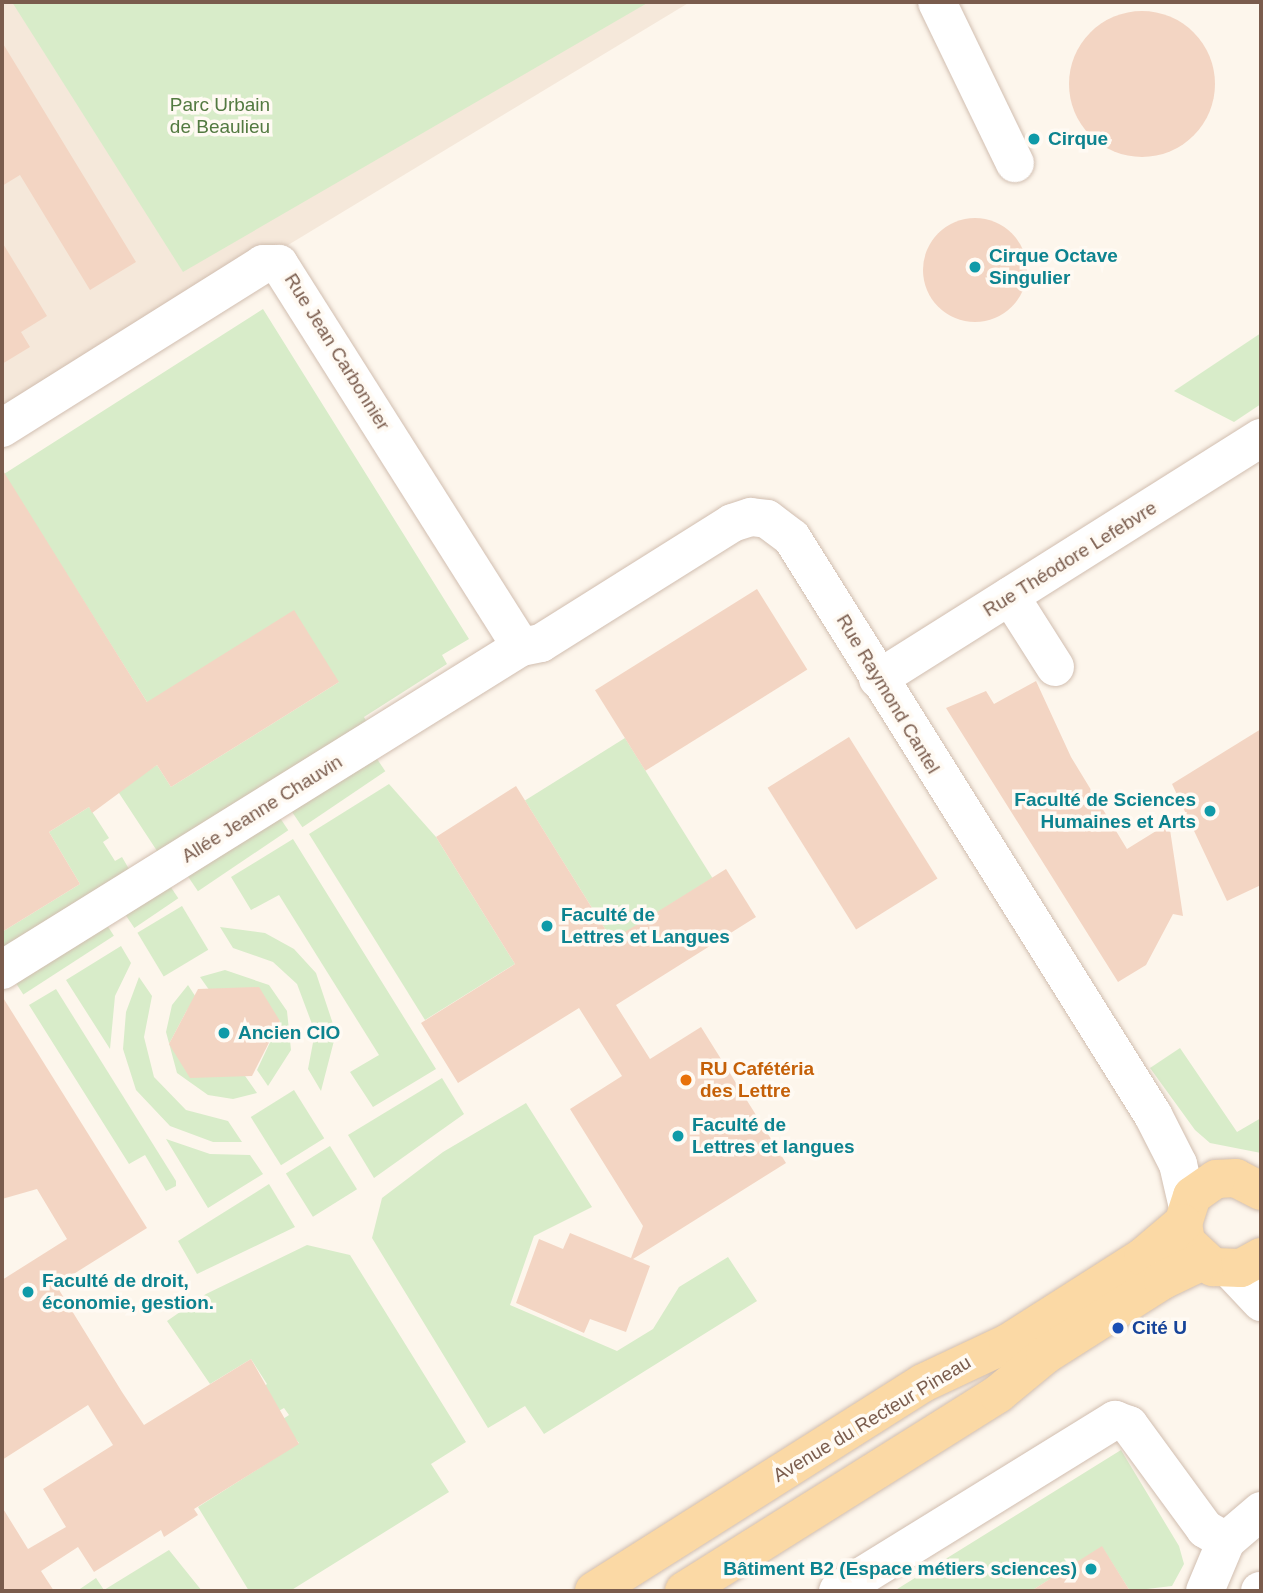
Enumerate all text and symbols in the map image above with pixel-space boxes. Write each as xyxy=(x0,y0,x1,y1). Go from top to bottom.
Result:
park label: Parc Urbain de Beaulieu xyxy=(170,94,270,138)
place label: Cirque xyxy=(1048,128,1108,150)
marker: Cirque xyxy=(1026,131,1042,147)
place label: Cirque Octave Singulier xyxy=(989,245,1118,289)
marker: Cirque Octave Singulier xyxy=(967,259,983,275)
street label: Rue Jean Carbonnier xyxy=(279,269,395,435)
street label: Rue Théodore Lefebvre xyxy=(979,496,1161,622)
street label: Rue Raymond Cantel xyxy=(831,610,945,778)
street label: Allée Jeanne Chauvin xyxy=(178,750,346,868)
place label: Faculté de Sciences Humaines et Arts xyxy=(1014,789,1196,833)
marker: Faculté de Sciences Humaines et Arts xyxy=(1202,803,1218,819)
place label: Faculté de Lettres et Langues xyxy=(561,904,730,948)
marker: Faculté de Lettres et Langues xyxy=(539,918,555,934)
place label: Ancien CIO xyxy=(238,1022,340,1044)
marker: Ancien CIO xyxy=(216,1025,232,1041)
place label: RU Cafétéria des Lettre xyxy=(700,1058,814,1102)
marker: RU Cafétéria des Lettre xyxy=(678,1072,694,1088)
place label: Faculté de Lettres et langues xyxy=(692,1114,855,1158)
marker: Faculté de Lettres et langues xyxy=(670,1128,686,1144)
place label: Faculté de droit, économie, gestion. xyxy=(42,1270,214,1314)
marker: Faculté de droit, économie, gestion. xyxy=(20,1284,36,1300)
place label: Cité U xyxy=(1132,1317,1187,1339)
marker: Cité U xyxy=(1110,1320,1126,1336)
street label: Avenue du Recteur Pineau xyxy=(769,1351,975,1487)
place label: Bâtiment B2 (Espace métiers sciences) xyxy=(723,1558,1077,1580)
marker: Bâtiment B2 (Espace métiers sciences) xyxy=(1083,1561,1099,1577)

